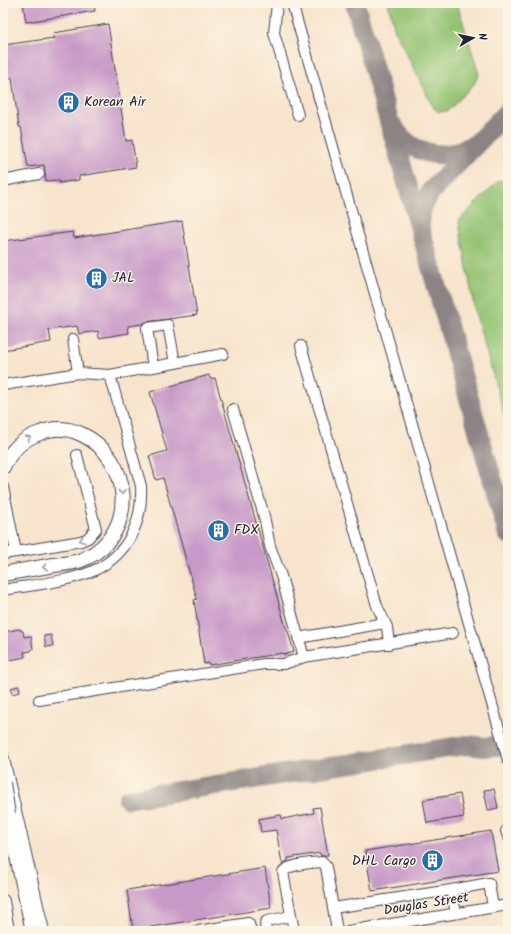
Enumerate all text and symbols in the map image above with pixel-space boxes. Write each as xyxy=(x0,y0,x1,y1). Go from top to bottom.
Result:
north arrow xyxy=(453,18,493,58)
text: N xyxy=(472,32,491,41)
building icon: Korean Air xyxy=(55,89,81,115)
place label: Korean Air xyxy=(84,91,147,113)
building icon: JAL xyxy=(84,265,110,291)
place label: JAL xyxy=(112,267,135,289)
one-way arrow xyxy=(24,436,31,443)
one-way arrow xyxy=(117,489,126,495)
building icon: FDX xyxy=(205,517,231,543)
place label: FDX xyxy=(234,519,259,541)
one-way arrow xyxy=(79,535,86,544)
one-way arrow xyxy=(42,562,48,571)
building icon: DHL Cargo xyxy=(419,848,445,874)
place label: DHL Cargo xyxy=(352,850,416,872)
street label: Douglas Street xyxy=(382,886,471,922)

